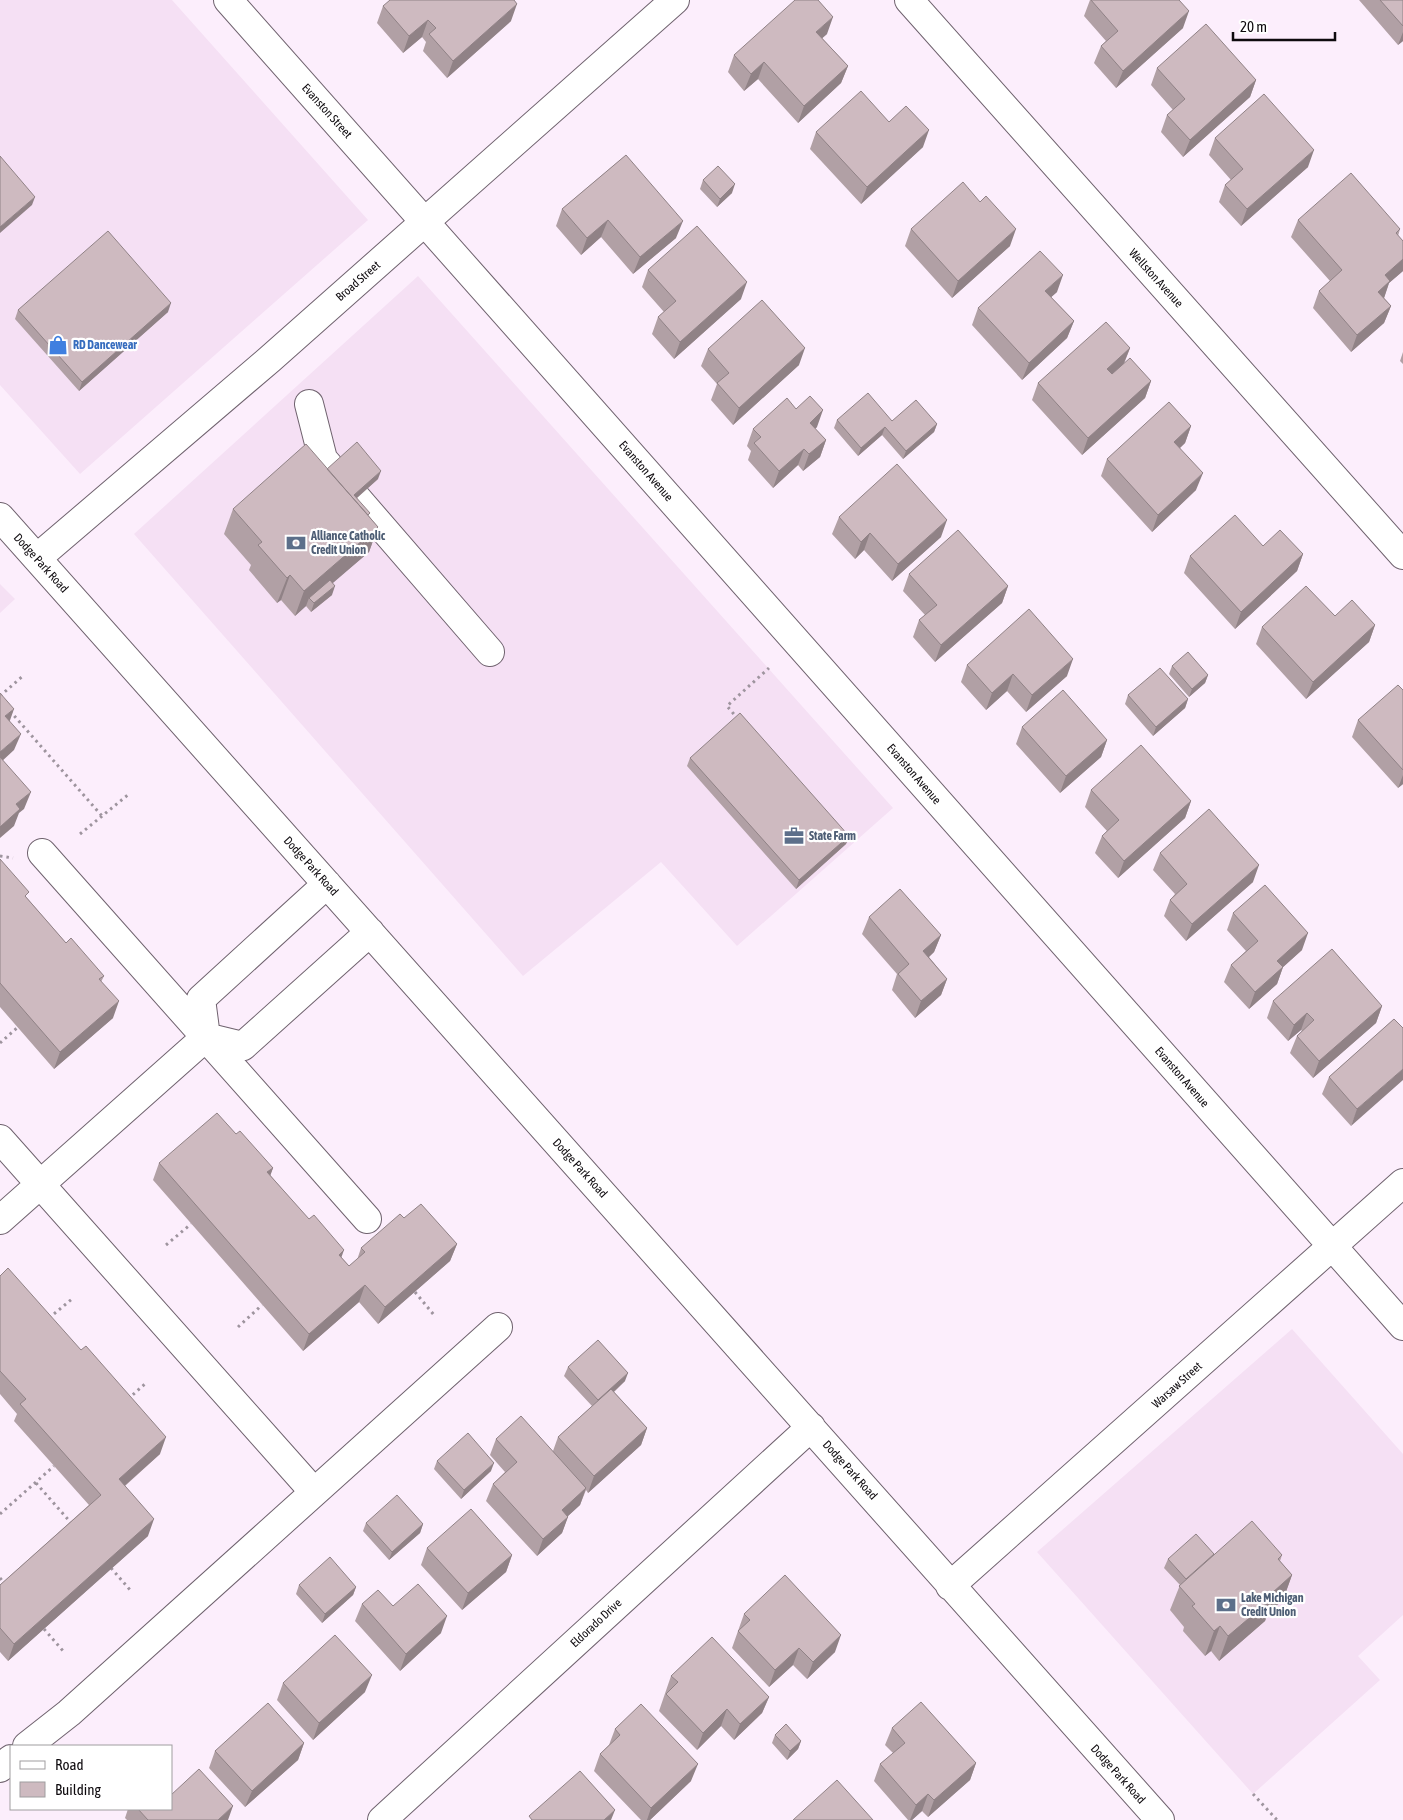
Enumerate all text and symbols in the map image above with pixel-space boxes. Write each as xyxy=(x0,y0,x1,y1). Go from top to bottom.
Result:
scale bar xyxy=(1233,10,1336,42)
text: 20 m xyxy=(1240,18,1267,35)
street label: Evanston Street xyxy=(299,81,355,141)
street label: Wellston Avenue xyxy=(1126,246,1186,310)
street label: Broad Street xyxy=(333,258,383,304)
shop icon: RD Dancewear xyxy=(47,334,69,356)
place label: RD Dancewear xyxy=(73,338,137,352)
street label: Evanston Avenue xyxy=(616,438,676,504)
place label: Alliance Catholic Credit Union xyxy=(310,529,386,557)
street label: Dodge Park Road xyxy=(11,531,71,595)
bank icon: Alliance Catholic Credit Union xyxy=(285,532,307,554)
street label: Evanston Avenue xyxy=(884,741,944,807)
office icon: State Farm xyxy=(783,825,805,847)
place label: State Farm xyxy=(809,829,856,843)
street label: Dodge Park Road xyxy=(281,834,341,898)
street label: Evanston Avenue xyxy=(1152,1044,1212,1110)
street label: Dodge Park Road xyxy=(550,1136,610,1200)
street label: Warsaw Street xyxy=(1149,1359,1205,1411)
street label: Dodge Park Road xyxy=(820,1438,880,1502)
place label: Lake Michigan Credit Union xyxy=(1241,1591,1304,1619)
bank icon: Lake Michigan Credit Union xyxy=(1215,1594,1237,1616)
street label: Eldorado Drive xyxy=(568,1596,624,1650)
street label: Dodge Park Road xyxy=(1088,1742,1148,1806)
legend xyxy=(10,1745,172,1810)
text: Road xyxy=(55,1756,84,1773)
text: Building xyxy=(55,1781,101,1798)

